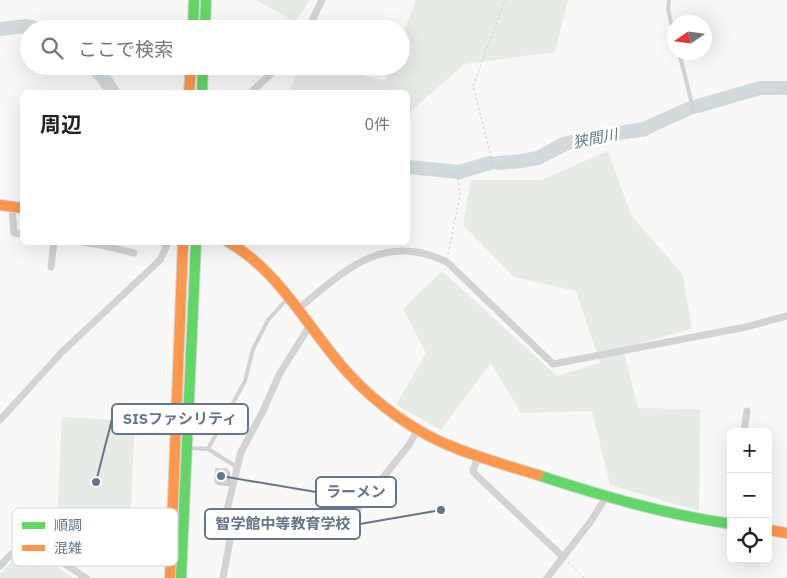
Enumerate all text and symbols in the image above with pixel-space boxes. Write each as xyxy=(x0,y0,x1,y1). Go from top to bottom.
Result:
north arrow xyxy=(667,15,712,60)
search box xyxy=(20,20,410,75)
icon: search xyxy=(38,34,66,62)
text: ここで検索 xyxy=(78,37,173,61)
text: 周辺 xyxy=(40,110,82,138)
text: 0件 xyxy=(364,114,390,134)
water label: 狭間川 xyxy=(571,124,621,152)
callout: SISファシリティ xyxy=(112,404,248,434)
text: SISファシリティ xyxy=(123,409,237,428)
map controls xyxy=(727,428,772,563)
button: + xyxy=(727,428,772,473)
button: − xyxy=(727,473,772,518)
callout: ラーメン xyxy=(316,477,396,507)
text: ラーメン xyxy=(326,482,386,501)
legend xyxy=(12,508,178,566)
callout: 智学館中等教育学校 xyxy=(205,509,360,539)
text: 智学館中等教育学校 xyxy=(215,514,351,533)
text: 順調 xyxy=(54,516,82,534)
button: locate xyxy=(727,518,772,563)
text: 混雑 xyxy=(54,539,82,557)

